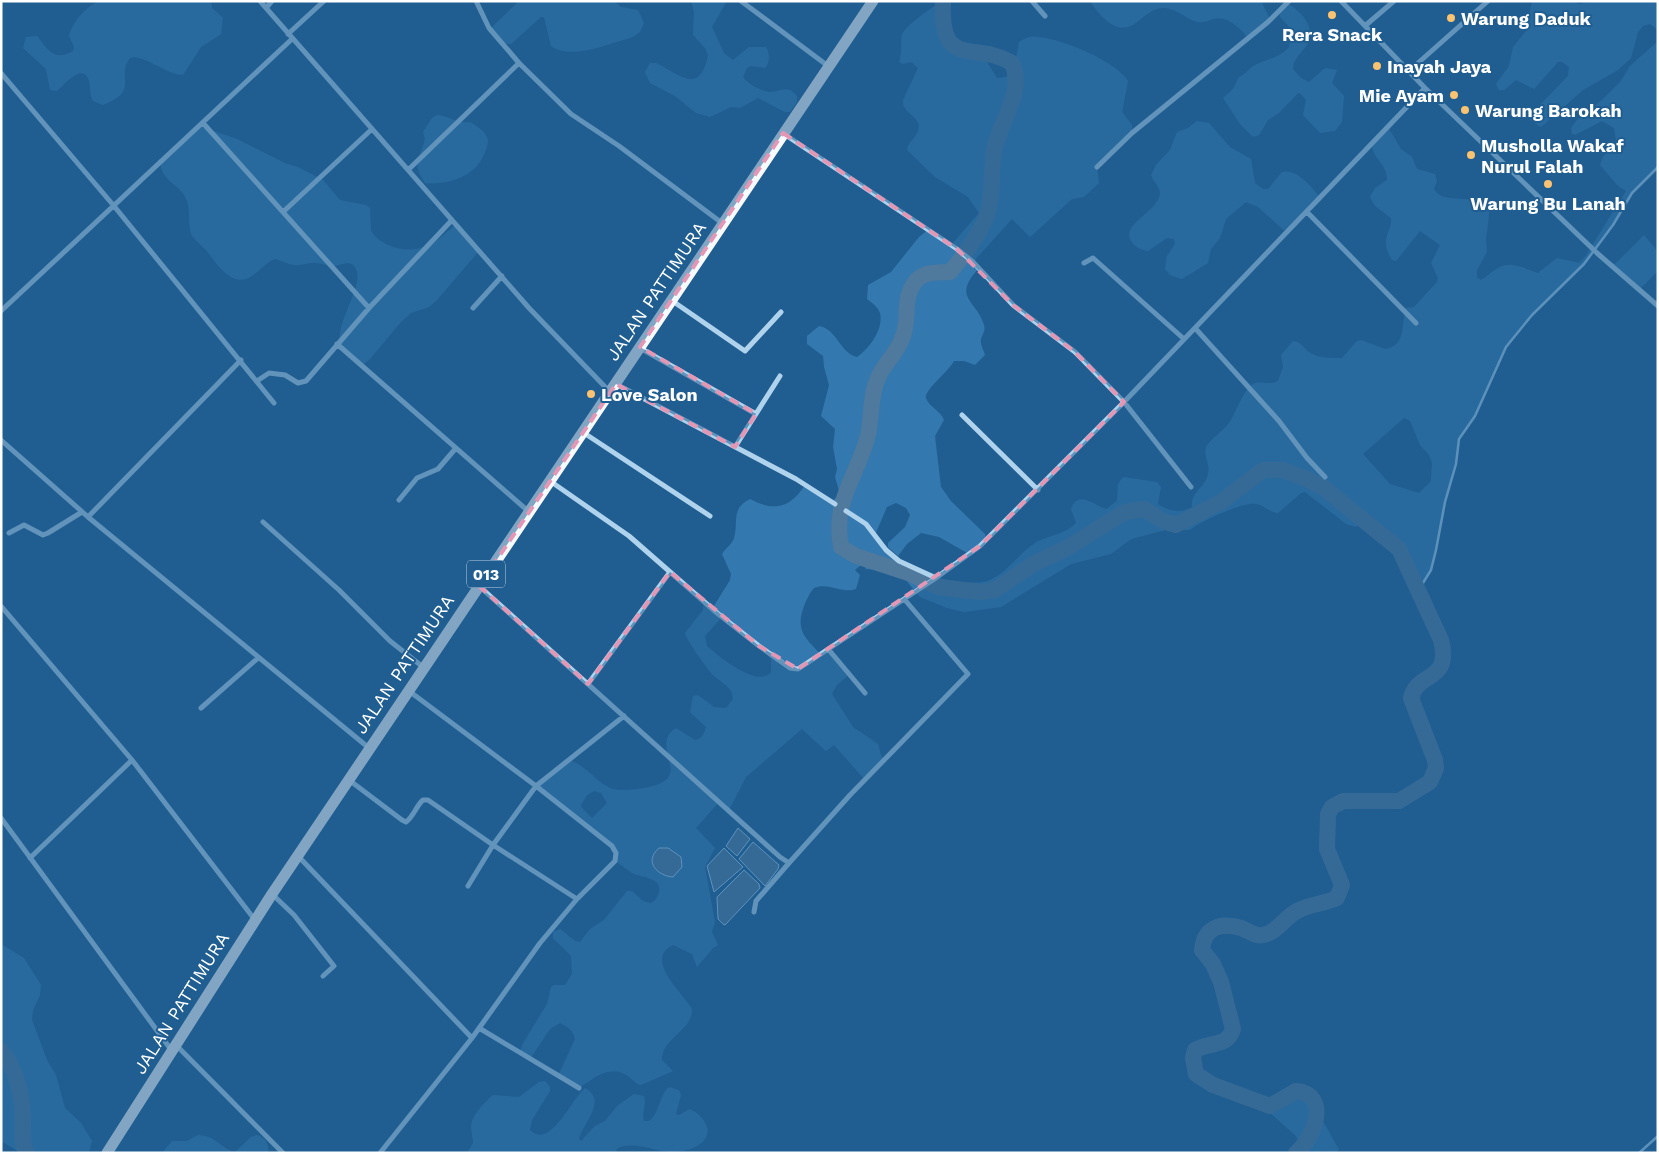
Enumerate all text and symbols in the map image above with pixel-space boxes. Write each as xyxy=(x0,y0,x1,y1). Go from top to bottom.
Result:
place label: Warung Daduk xyxy=(1461,8,1592,29)
marker: Rera Snack xyxy=(1326,9,1338,21)
marker: Warung Daduk xyxy=(1445,12,1457,24)
place label: Rera Snack xyxy=(1282,24,1383,45)
place label: Inayah Jaya xyxy=(1387,56,1492,77)
marker: Inayah Jaya xyxy=(1371,60,1383,72)
place label: Mie Ayam xyxy=(1359,85,1444,106)
marker: Mie Ayam xyxy=(1448,89,1460,101)
place label: Warung Barokah xyxy=(1475,100,1622,121)
marker: Warung Barokah xyxy=(1459,104,1471,116)
place label: Musholla Wakaf Nurul Falah xyxy=(1481,135,1624,177)
marker: Musholla Wakaf Nurul Falah xyxy=(1465,149,1477,161)
marker: Warung Bu Lanah xyxy=(1542,178,1554,190)
place label: Warung Bu Lanah xyxy=(1470,193,1626,214)
street label: JALAN PATTIMURA xyxy=(602,217,710,364)
place label: Love Salon xyxy=(601,384,698,405)
marker: Love Salon xyxy=(585,388,597,400)
road number: 013 xyxy=(467,560,505,588)
street label: JALAN PATTIMURA xyxy=(350,590,458,737)
street label: JALAN PATTIMURA xyxy=(129,928,233,1078)

